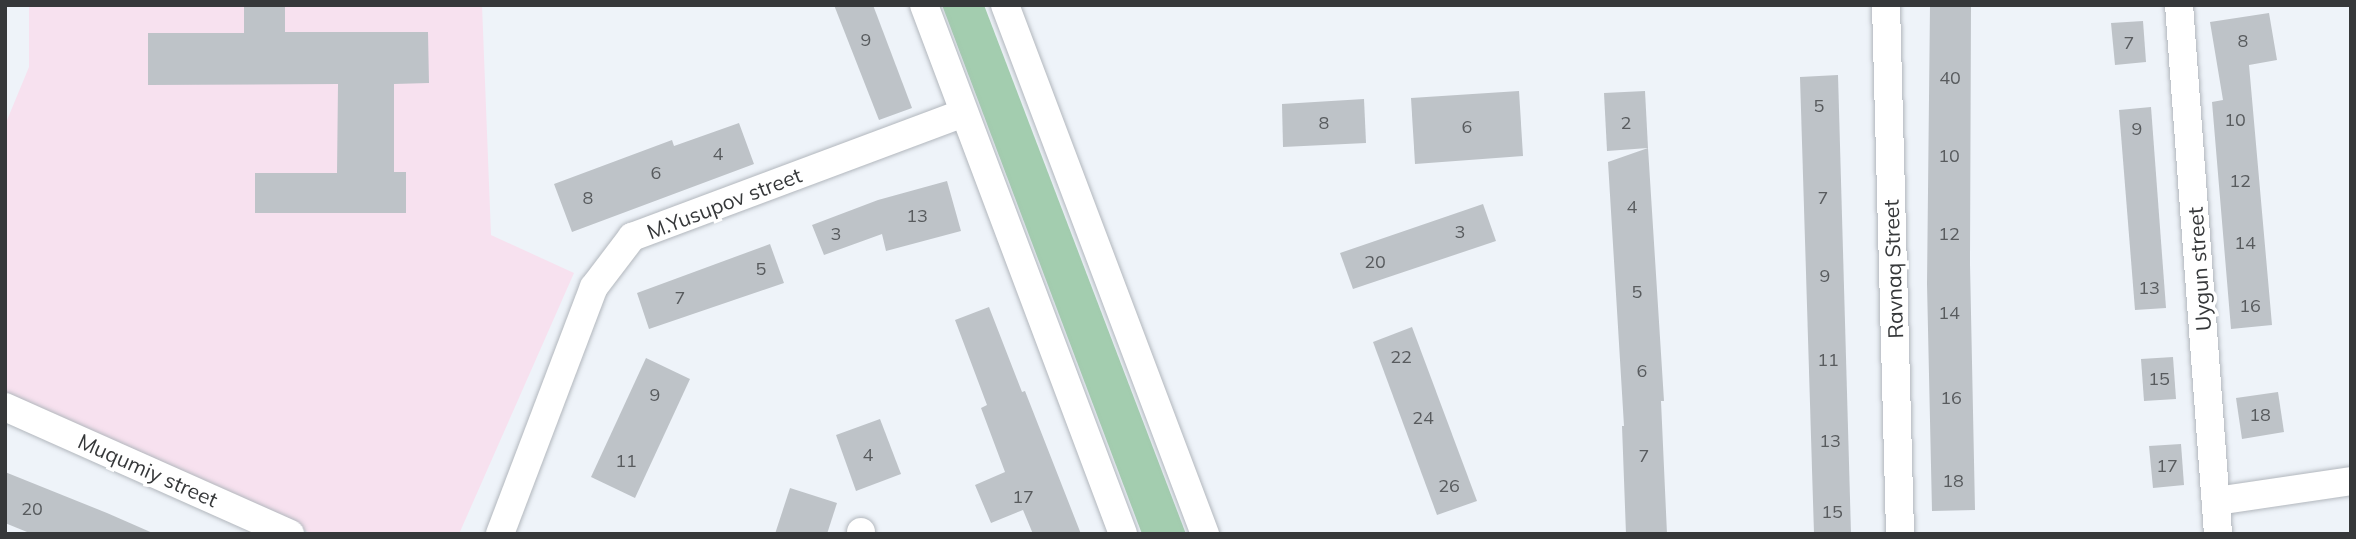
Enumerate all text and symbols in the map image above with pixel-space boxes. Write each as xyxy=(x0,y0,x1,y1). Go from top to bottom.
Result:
house number: 9 xyxy=(861,29,871,51)
house number: 8 xyxy=(2238,30,2248,52)
house number: 7 xyxy=(2124,32,2134,54)
house number: 40 xyxy=(1939,67,1961,89)
house number: 5 xyxy=(1814,95,1824,117)
house number: 10 xyxy=(2224,109,2246,131)
house number: 8 xyxy=(1319,112,1329,134)
house number: 2 xyxy=(1621,112,1631,134)
house number: 6 xyxy=(1462,116,1472,138)
house number: 9 xyxy=(2132,118,2142,140)
house number: 4 xyxy=(713,143,723,165)
house number: 10 xyxy=(1938,145,1960,167)
street label: M.Yusupov street xyxy=(643,162,805,244)
house number: 6 xyxy=(651,162,661,184)
house number: 12 xyxy=(2229,170,2251,192)
house number: 8 xyxy=(583,187,593,209)
house number: 7 xyxy=(1818,187,1828,209)
house number: 4 xyxy=(1627,196,1637,218)
street label: Ravnaq Street xyxy=(1878,199,1908,339)
house number: 13 xyxy=(906,205,928,227)
street label: Uygun street xyxy=(2182,206,2216,332)
house number: 3 xyxy=(1455,221,1465,243)
house number: 3 xyxy=(831,223,841,245)
house number: 12 xyxy=(1938,223,1960,245)
house number: 14 xyxy=(2234,232,2256,254)
house number: 20 xyxy=(1364,251,1386,273)
house number: 5 xyxy=(756,258,766,280)
house number: 9 xyxy=(1820,265,1830,287)
house number: 13 xyxy=(2138,277,2160,299)
house number: 5 xyxy=(1632,281,1642,303)
house number: 7 xyxy=(675,287,685,309)
house number: 16 xyxy=(2239,295,2261,317)
house number: 14 xyxy=(1938,302,1960,324)
house number: 22 xyxy=(1390,346,1412,368)
house number: 11 xyxy=(1817,349,1839,371)
house number: 6 xyxy=(1637,360,1647,382)
house number: 15 xyxy=(2148,368,2170,390)
house number: 9 xyxy=(650,384,660,406)
house number: 16 xyxy=(1940,387,1962,409)
house number: 18 xyxy=(2249,404,2271,426)
house number: 24 xyxy=(1412,407,1434,429)
street label: Muqumiy street xyxy=(74,428,222,512)
house number: 13 xyxy=(1819,430,1841,452)
house number: 4 xyxy=(863,444,873,466)
house number: 7 xyxy=(1639,445,1649,467)
house number: 11 xyxy=(615,450,637,472)
house number: 17 xyxy=(2156,455,2178,477)
house number: 18 xyxy=(1942,470,1964,492)
house number: 26 xyxy=(1438,475,1460,497)
house number: 17 xyxy=(1012,486,1034,508)
house number: 20 xyxy=(21,498,43,520)
house number: 15 xyxy=(1821,501,1843,523)

